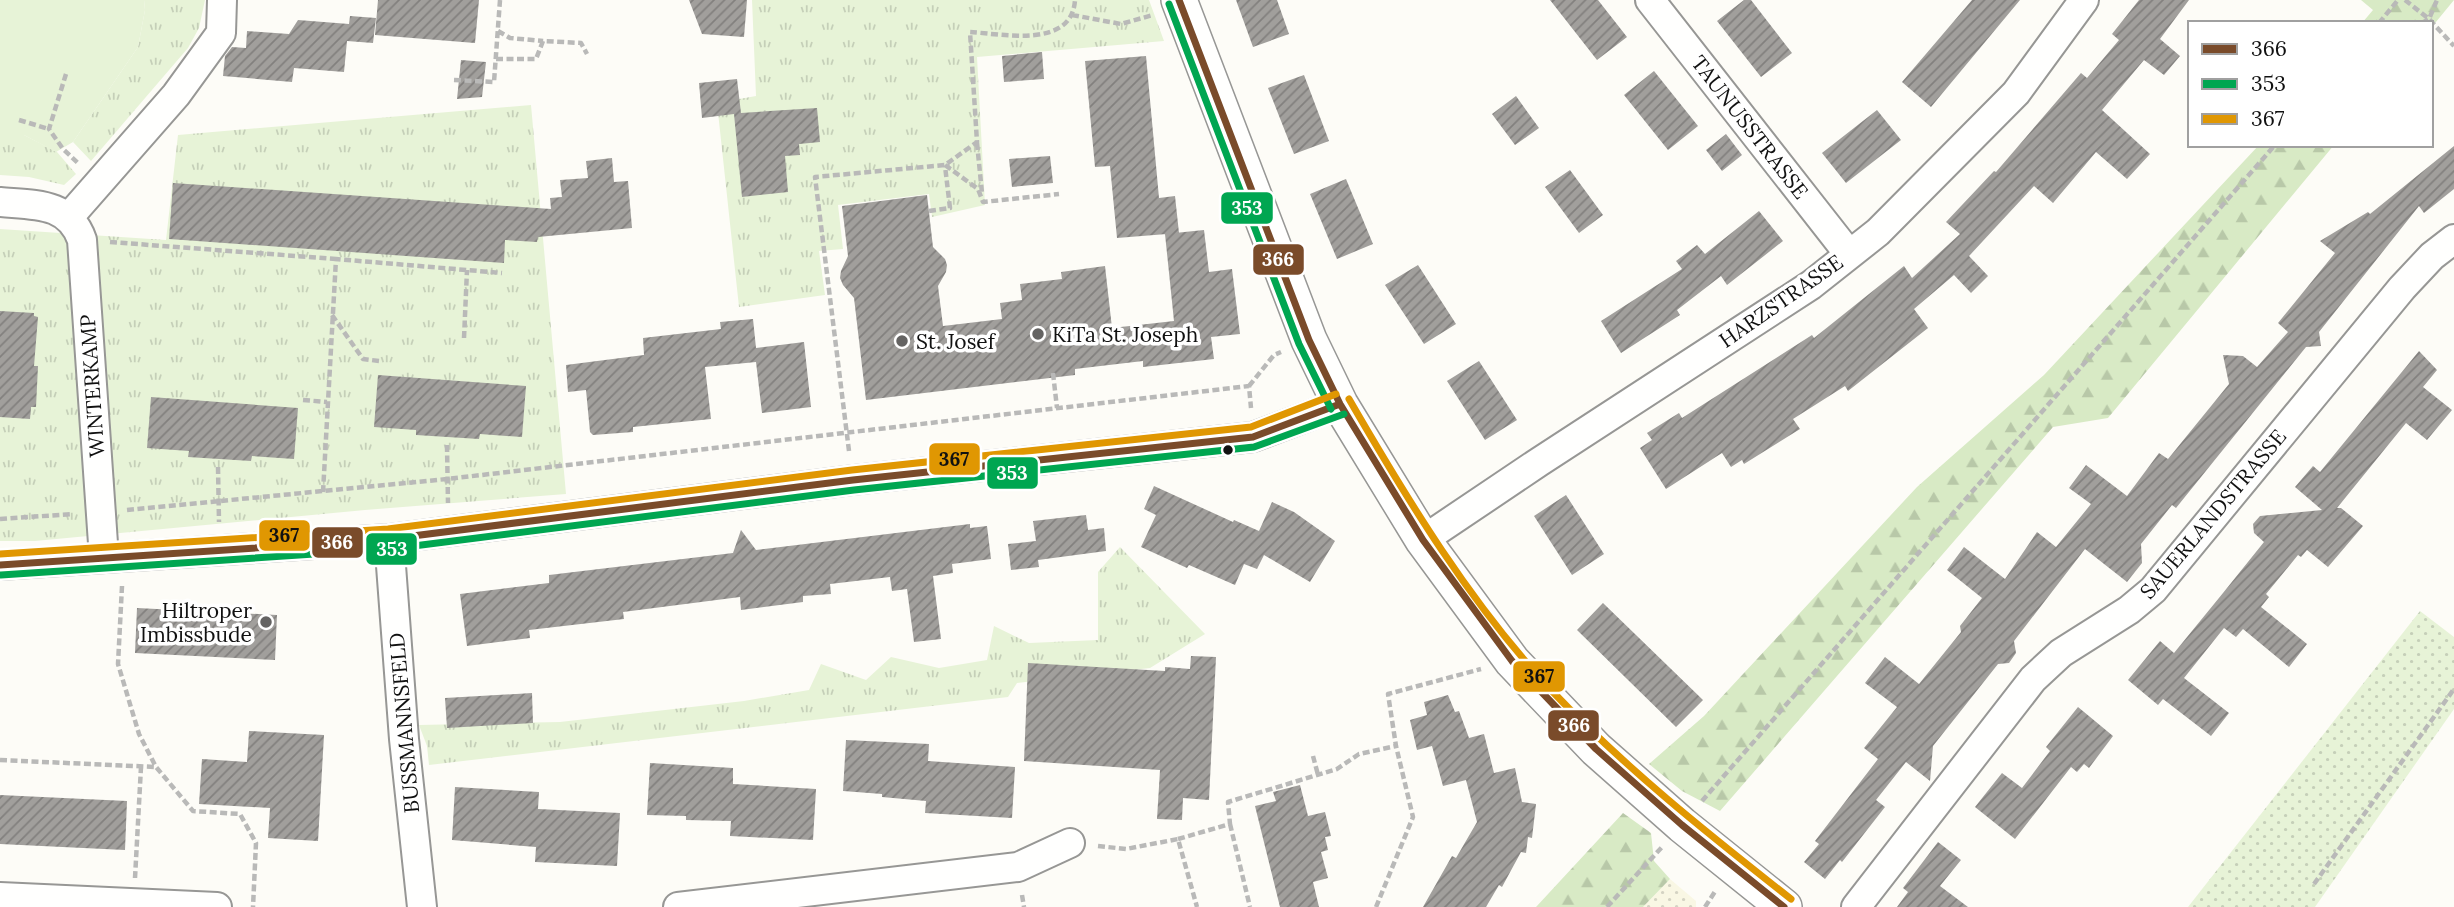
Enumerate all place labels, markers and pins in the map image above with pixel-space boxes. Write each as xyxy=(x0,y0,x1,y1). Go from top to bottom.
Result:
place label: KiTa St. Joseph xyxy=(1052,321,1198,348)
marker: KiTa St. Joseph xyxy=(1030,326,1046,342)
place label: St. Josef xyxy=(916,328,997,355)
marker: St. Josef xyxy=(894,333,910,349)
unlabelled marker xyxy=(1221,443,1235,457)
place label: Hiltroper Imbissbude xyxy=(140,597,252,648)
marker: Hiltroper Imbissbude xyxy=(258,614,274,630)

